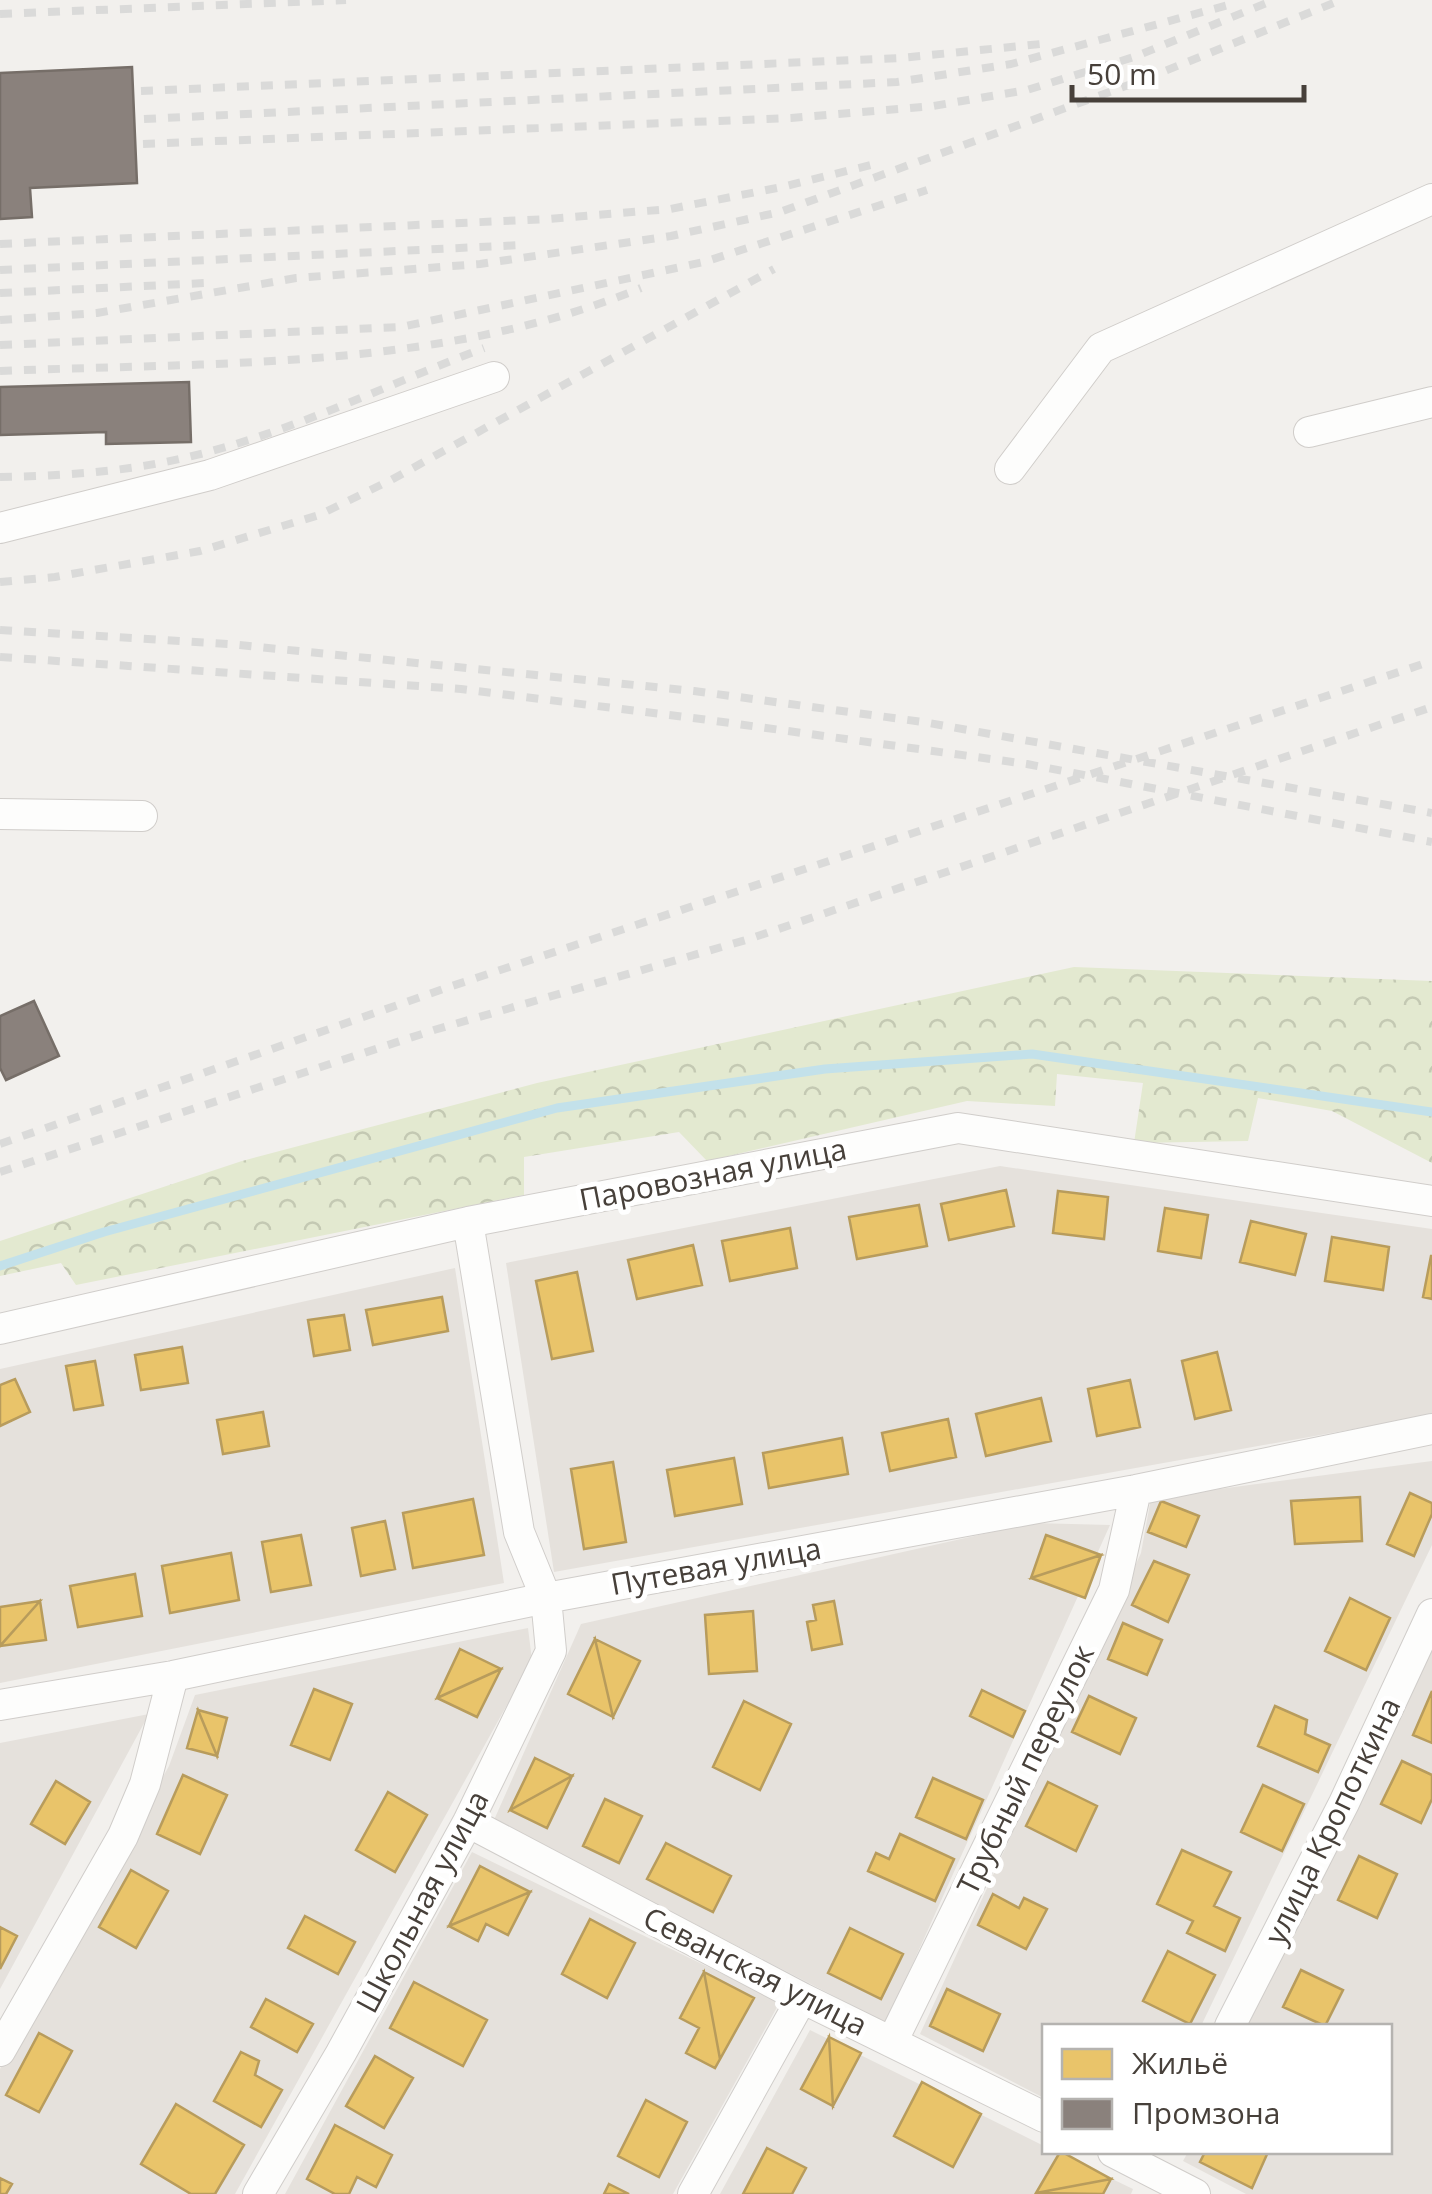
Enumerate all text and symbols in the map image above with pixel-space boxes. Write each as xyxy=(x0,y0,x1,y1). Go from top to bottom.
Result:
scale bar xyxy=(1072,40,1304,102)
text: 50 m xyxy=(1087,53,1157,94)
street label: Паровозная улица xyxy=(576,1128,850,1220)
street label: Путевая улица xyxy=(607,1527,824,1604)
street label: Трубный переулок xyxy=(946,1637,1103,1901)
street label: улица Кропоткина xyxy=(1254,1690,1409,1951)
street label: Школьная улица xyxy=(346,1783,498,2020)
street label: Севанская улица xyxy=(637,1896,875,2045)
legend xyxy=(1042,2024,1392,2154)
text: Жильё xyxy=(1132,2042,1228,2083)
text: Промзона xyxy=(1132,2092,1280,2133)

